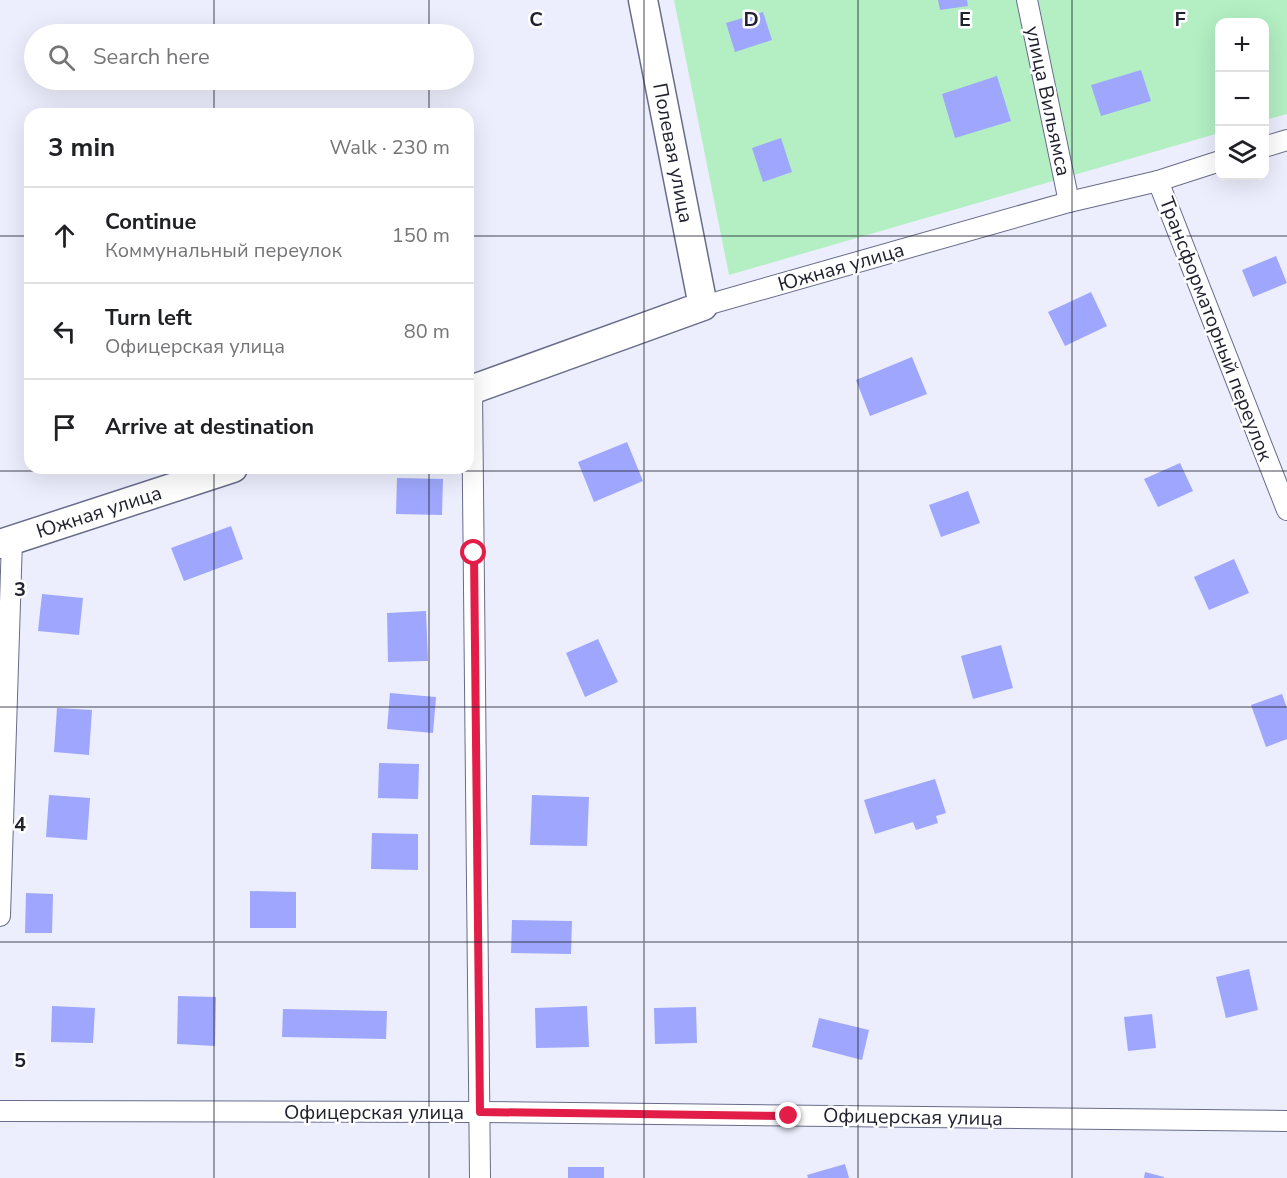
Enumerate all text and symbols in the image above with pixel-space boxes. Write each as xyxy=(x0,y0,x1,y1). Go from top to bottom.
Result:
text: C xyxy=(529,6,543,33)
text: D xyxy=(743,6,759,33)
text: E xyxy=(959,6,971,33)
text: F xyxy=(1174,6,1186,33)
map controls xyxy=(1215,18,1269,180)
button: + xyxy=(1215,18,1269,72)
street label: улица Вильямса xyxy=(1019,23,1077,179)
search box xyxy=(24,24,474,90)
icon: search xyxy=(45,41,78,74)
text: Search here xyxy=(93,42,210,72)
button: − xyxy=(1215,72,1269,126)
street label: Полевая улица xyxy=(646,81,700,225)
button: layers xyxy=(1215,126,1269,180)
text: 3 min xyxy=(48,130,115,165)
text: Walk · 230 m xyxy=(330,134,450,161)
street label: Трансформаторный переулок xyxy=(1153,193,1279,465)
text: Continue xyxy=(105,207,196,237)
icon: ahead xyxy=(48,219,81,252)
text: 150 m xyxy=(392,222,450,249)
street label: Южная улица xyxy=(775,236,907,298)
text: Коммунальный переулок xyxy=(105,237,342,264)
text: Turn left xyxy=(105,303,192,333)
icon: left xyxy=(48,315,81,348)
text: 80 m xyxy=(404,318,450,345)
text: Офицерская улица xyxy=(105,333,285,360)
icon: arrive xyxy=(48,411,81,444)
text: Arrive at destination xyxy=(105,412,314,442)
street label: Южная улица xyxy=(33,479,165,545)
route start xyxy=(460,539,486,565)
text: 3 xyxy=(14,576,26,603)
text: 4 xyxy=(14,811,26,838)
text: 5 xyxy=(14,1047,26,1074)
street label: Офицерская улица xyxy=(284,1099,464,1126)
route end xyxy=(775,1102,801,1128)
street label: Офицерская улица xyxy=(823,1102,1003,1132)

